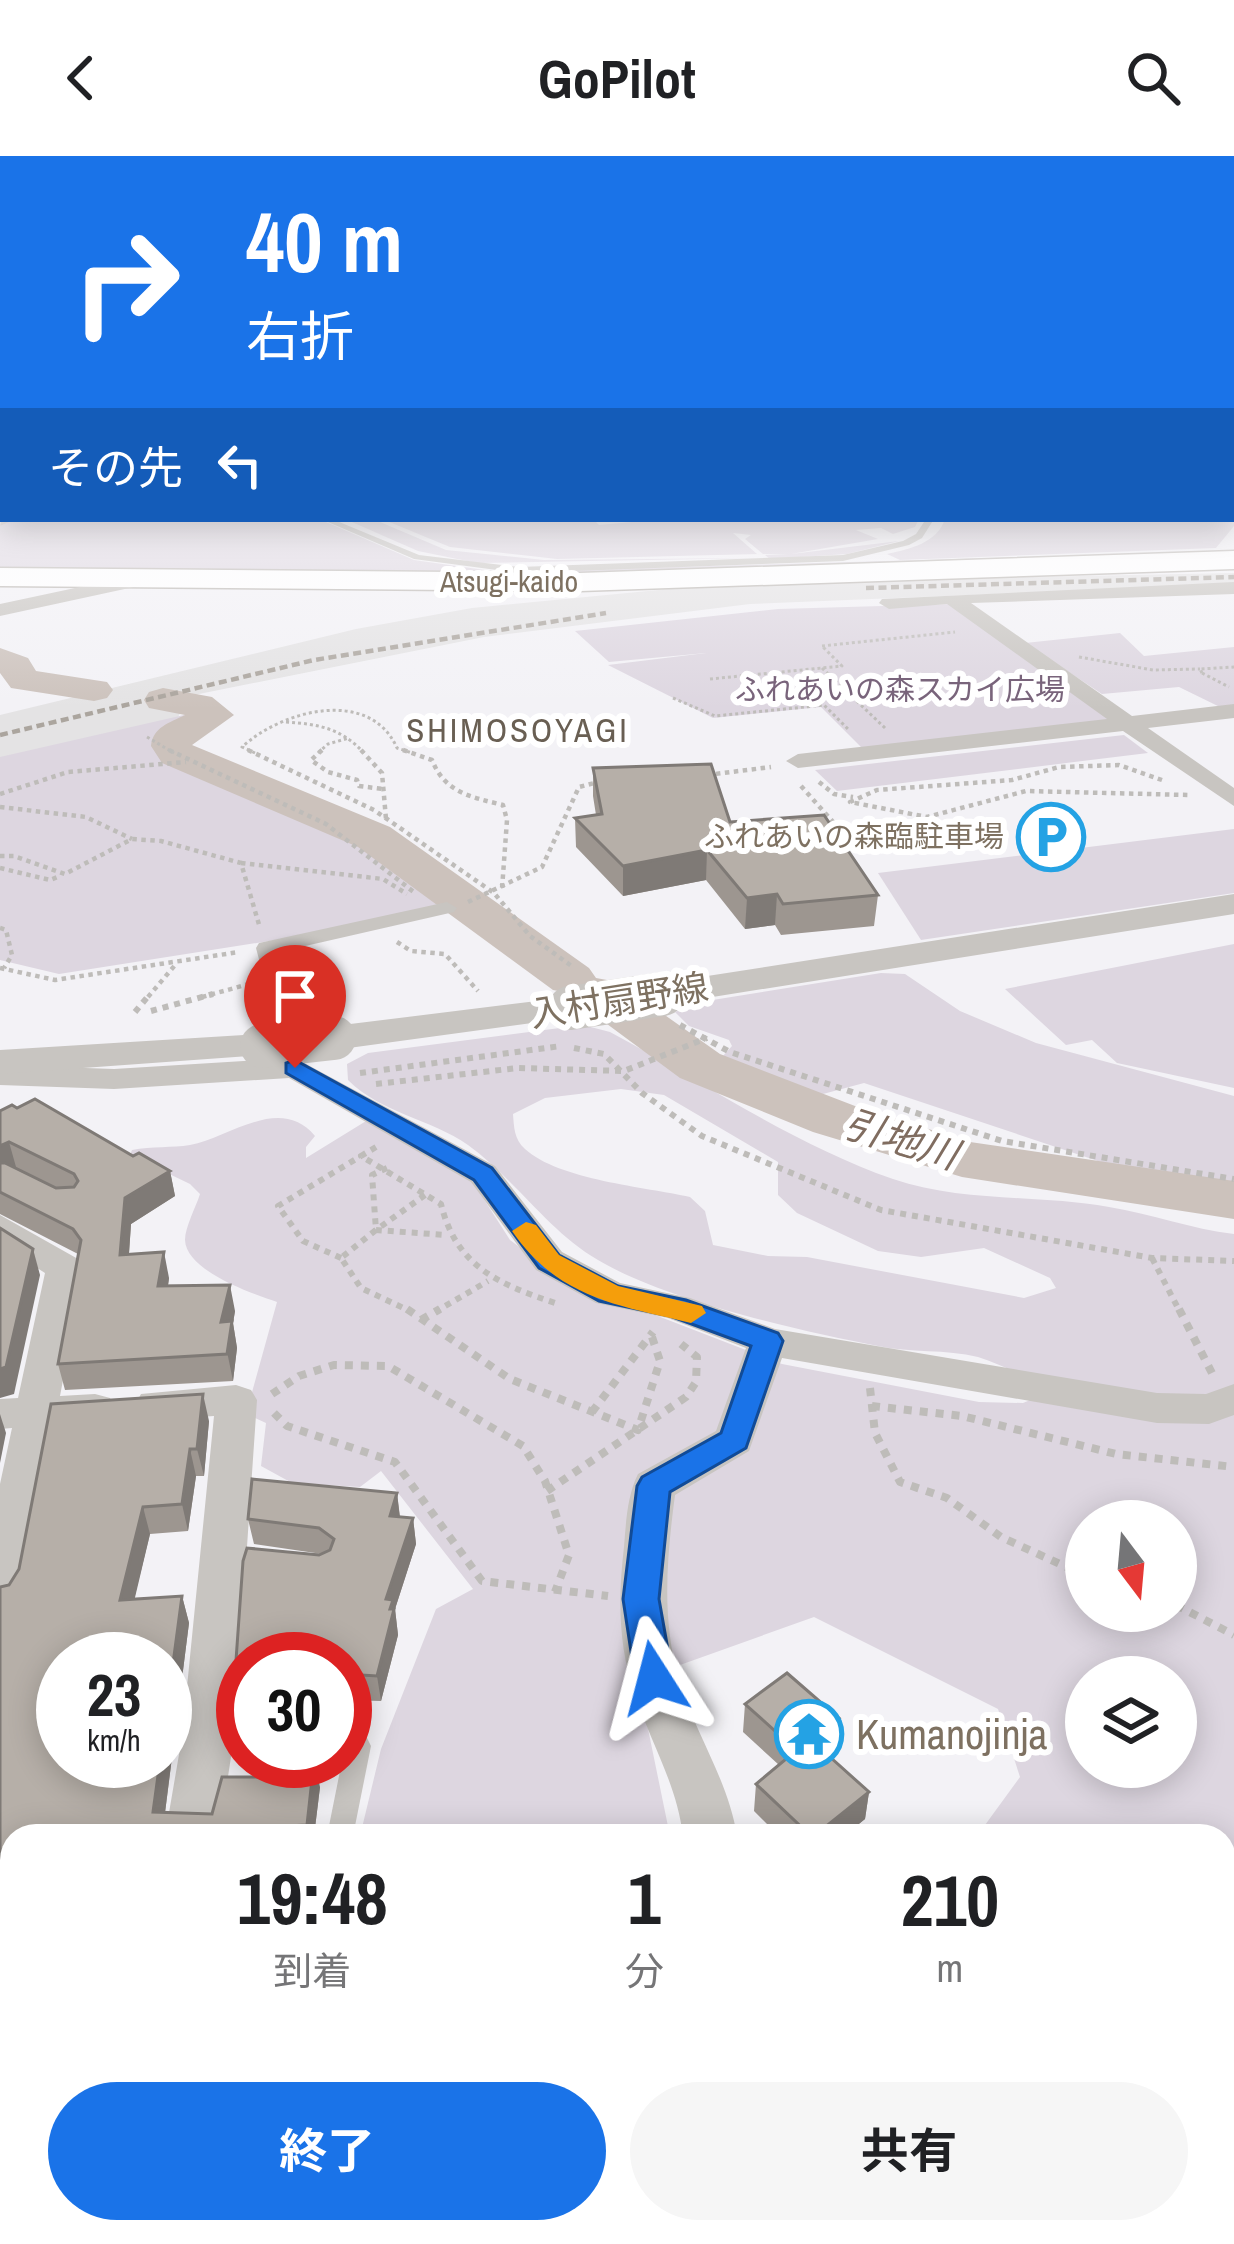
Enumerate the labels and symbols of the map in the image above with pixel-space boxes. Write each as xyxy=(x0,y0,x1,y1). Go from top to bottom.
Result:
street label: Atsugi-kaido xyxy=(439,561,578,601)
park label: ふれあいの森スカイ広場 xyxy=(735,669,1065,709)
district label: SHIMOSOYAGI xyxy=(406,708,630,752)
parking icon: ふれあいの森臨駐車場 xyxy=(1016,802,1086,872)
place label: ふれあいの森臨駐車場 xyxy=(704,816,1004,856)
pin xyxy=(244,945,346,1068)
street label: 入村扇野線 xyxy=(526,962,712,1038)
water label: 引地川 xyxy=(837,1097,968,1182)
north arrow xyxy=(1065,1500,1197,1632)
position arrow xyxy=(591,1615,717,1741)
speed limit sign: 30 xyxy=(216,1632,372,1788)
temple icon: Kumanojinja xyxy=(774,1699,844,1769)
place label: Kumanojinja xyxy=(856,1706,1047,1762)

